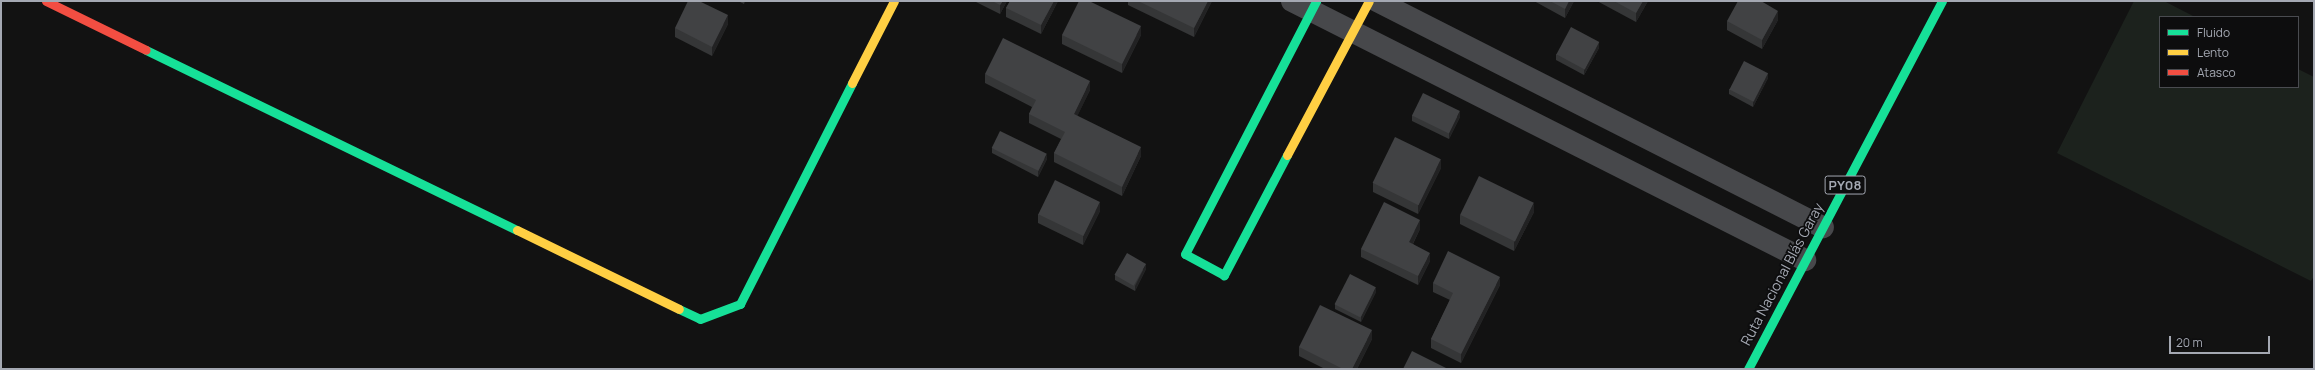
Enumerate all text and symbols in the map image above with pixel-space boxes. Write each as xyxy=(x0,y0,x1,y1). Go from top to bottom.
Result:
legend xyxy=(2159,16,2299,88)
text: Fluido xyxy=(2197,24,2230,41)
text: Lento xyxy=(2197,44,2229,61)
text: Atasco xyxy=(2197,64,2236,81)
road number: PY08 xyxy=(1824,174,1866,196)
street label: Ruta Nacional Blás Garay xyxy=(1737,200,1827,348)
scale bar xyxy=(2171,328,2272,354)
text: 20 m xyxy=(2176,334,2203,351)

